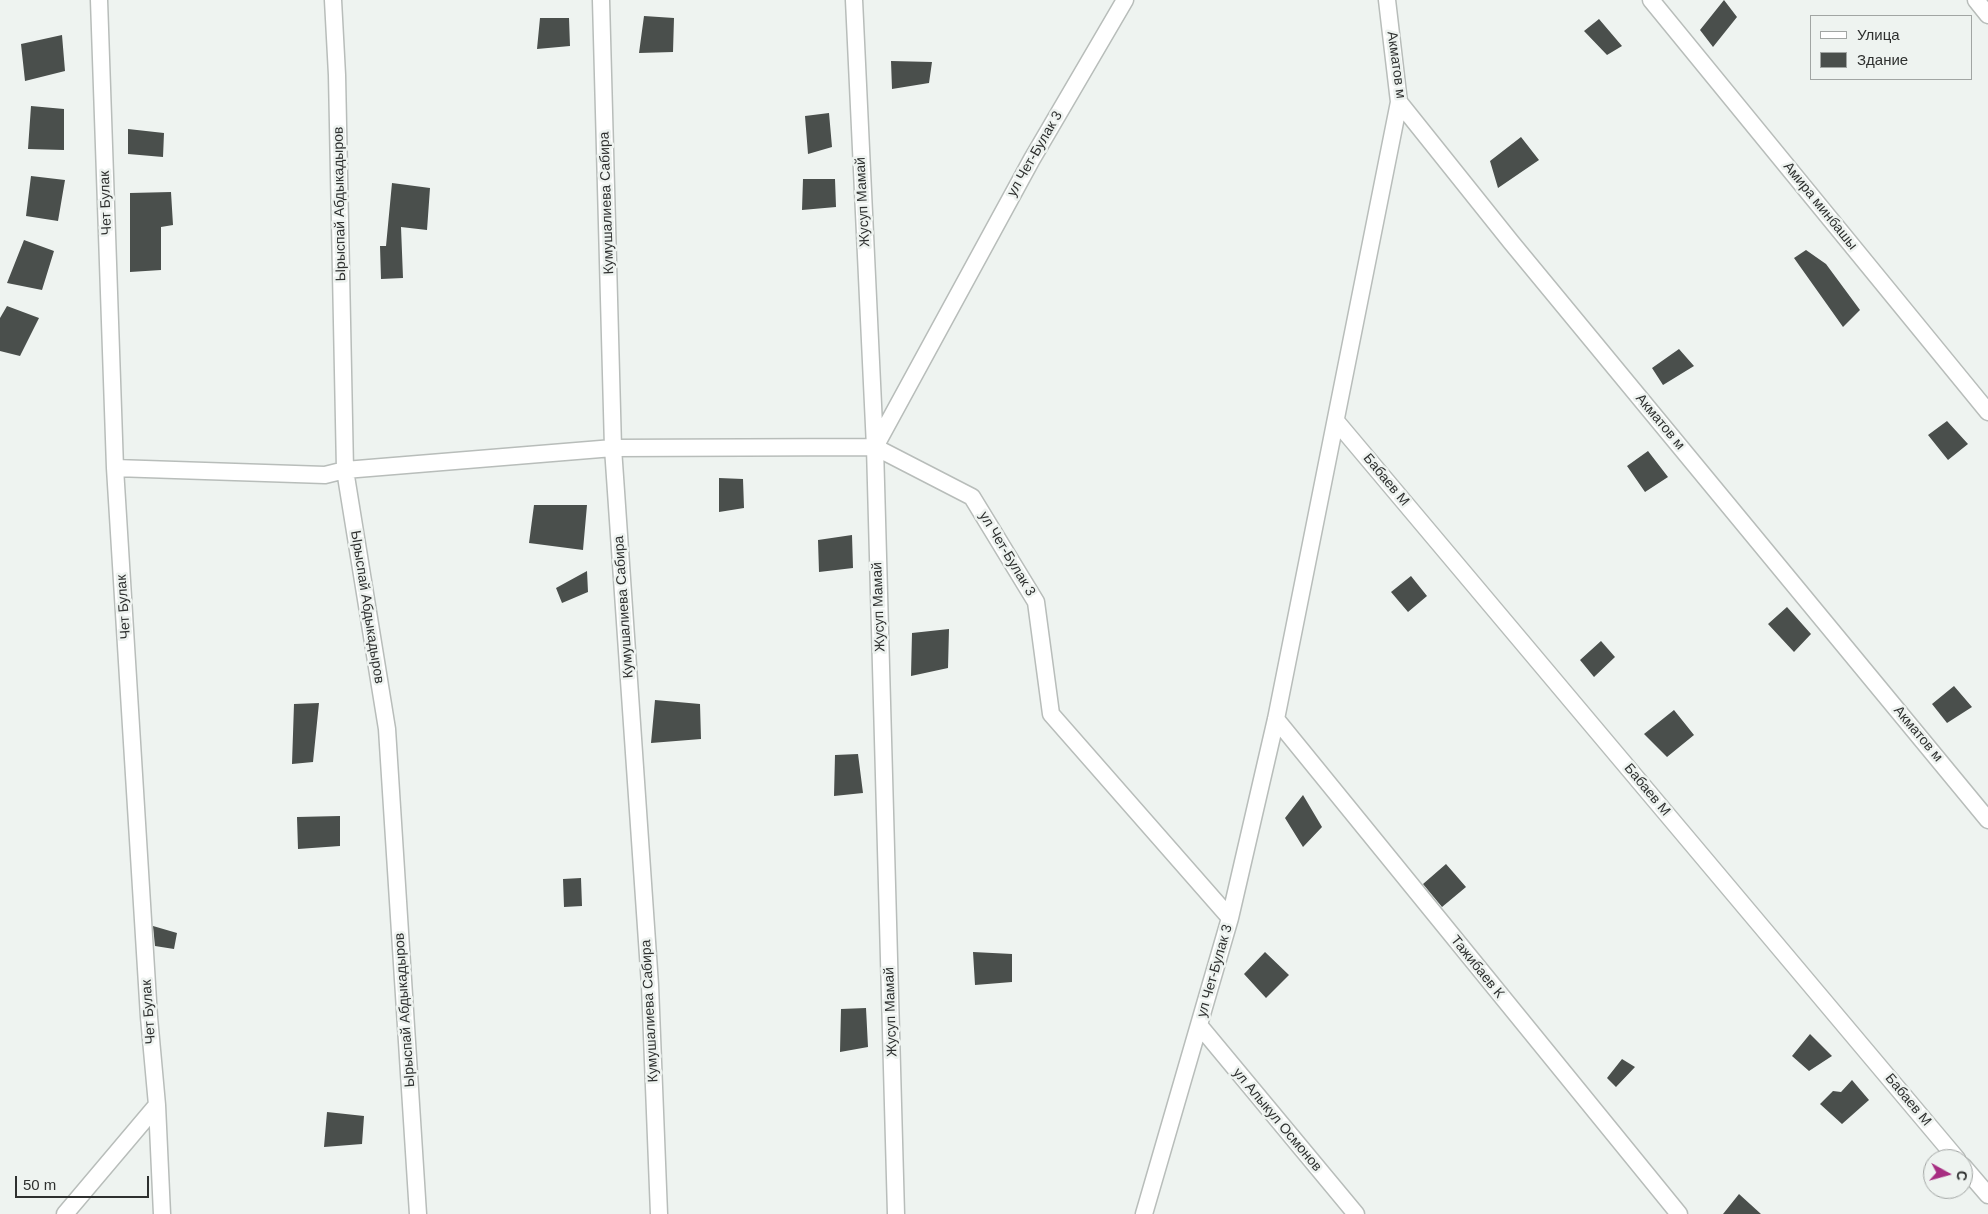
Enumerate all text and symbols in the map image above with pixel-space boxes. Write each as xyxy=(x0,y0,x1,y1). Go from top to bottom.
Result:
legend xyxy=(1810,15,1973,80)
text: Улица xyxy=(1857,26,1900,43)
street label: Акматов м xyxy=(1383,30,1409,100)
text: Здание xyxy=(1857,51,1908,68)
street label: ул Чет-Булак 3 xyxy=(1004,108,1066,200)
street label: Ырыспай Абдыкадыров xyxy=(330,126,350,282)
street label: Кумушалиева Сабира xyxy=(596,131,618,275)
street label: Жусуп Мамай xyxy=(852,157,874,247)
street label: Амира минбашы xyxy=(1779,159,1861,253)
street label: Чет Булак xyxy=(96,170,116,236)
street label: Акматов м xyxy=(1632,391,1688,453)
street label: Бабаев М xyxy=(1359,450,1413,510)
street label: ул Чет-Булак 3 xyxy=(975,509,1039,599)
street label: Ырыспай Абдыкадыров xyxy=(347,529,387,685)
street label: Кумушалиева Сабира xyxy=(611,535,637,679)
street label: Жусуп Мамай xyxy=(869,562,889,652)
street label: Чет Булак xyxy=(113,574,135,640)
street label: Акматов м xyxy=(1890,703,1946,765)
street label: Бабаев М xyxy=(1620,760,1674,820)
street label: ул Чет-Булак 3 xyxy=(1194,923,1236,1019)
street label: Ырыспай Абдыкадыров xyxy=(391,932,419,1088)
street label: Тажибаев К xyxy=(1447,932,1507,1002)
street label: Кумушалиева Сабира xyxy=(638,939,662,1083)
street label: Жусуп Мамай xyxy=(881,967,901,1057)
street label: Чет Булак xyxy=(138,979,160,1045)
street label: ул Алыкул Осмонов xyxy=(1229,1065,1325,1175)
street label: Бабаев М xyxy=(1881,1070,1935,1130)
north arrow xyxy=(1923,1149,1973,1199)
scale bar xyxy=(18,1166,151,1198)
text: С xyxy=(1953,1170,1970,1182)
text: 50 m xyxy=(23,1176,56,1193)

